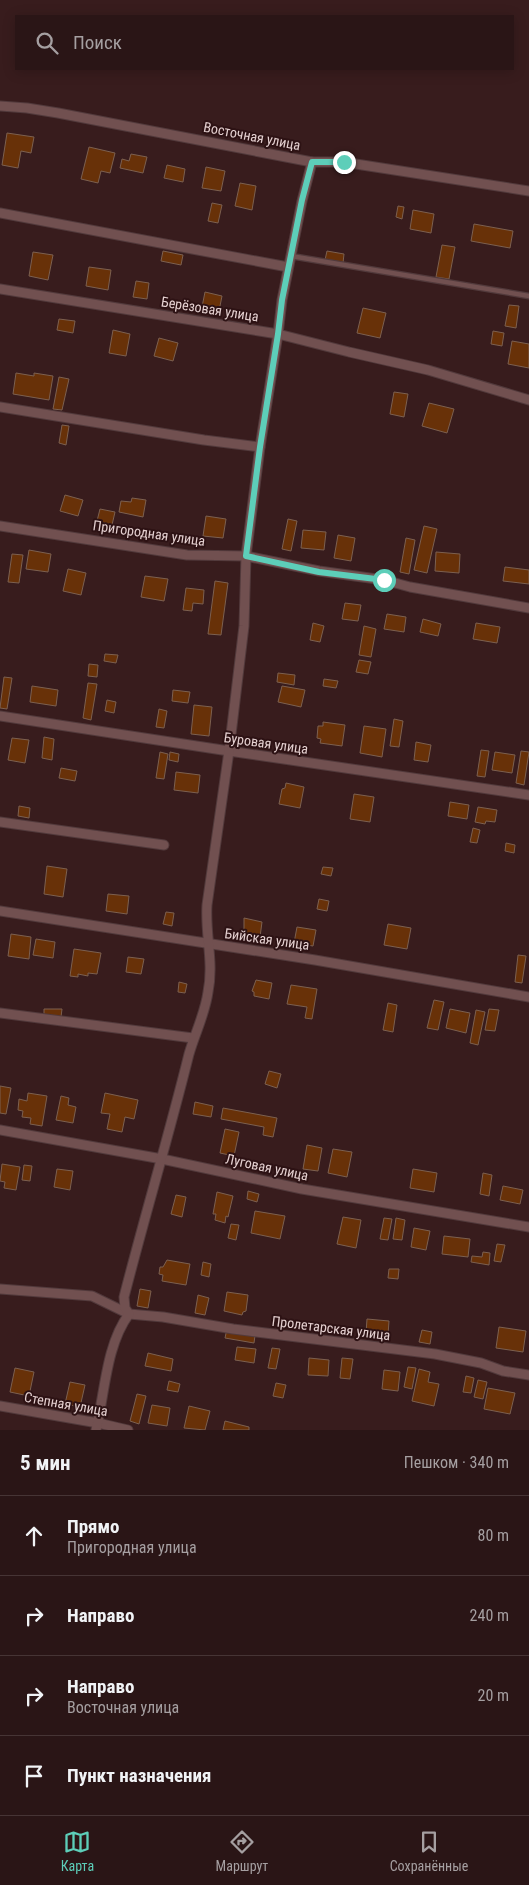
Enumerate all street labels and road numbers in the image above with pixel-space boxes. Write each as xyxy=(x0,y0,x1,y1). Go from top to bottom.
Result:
street label: Восточная улица xyxy=(202,119,302,153)
street label: Берёзовая улица xyxy=(160,293,260,325)
street label: Пригородная улица xyxy=(92,517,206,549)
street label: Буровая улица xyxy=(223,729,309,757)
street label: Бийская улица xyxy=(223,925,311,953)
street label: Луговая улица xyxy=(224,1150,310,1184)
street label: Пролетарская улица xyxy=(271,1313,391,1343)
street label: Степная улица xyxy=(23,1389,109,1419)

